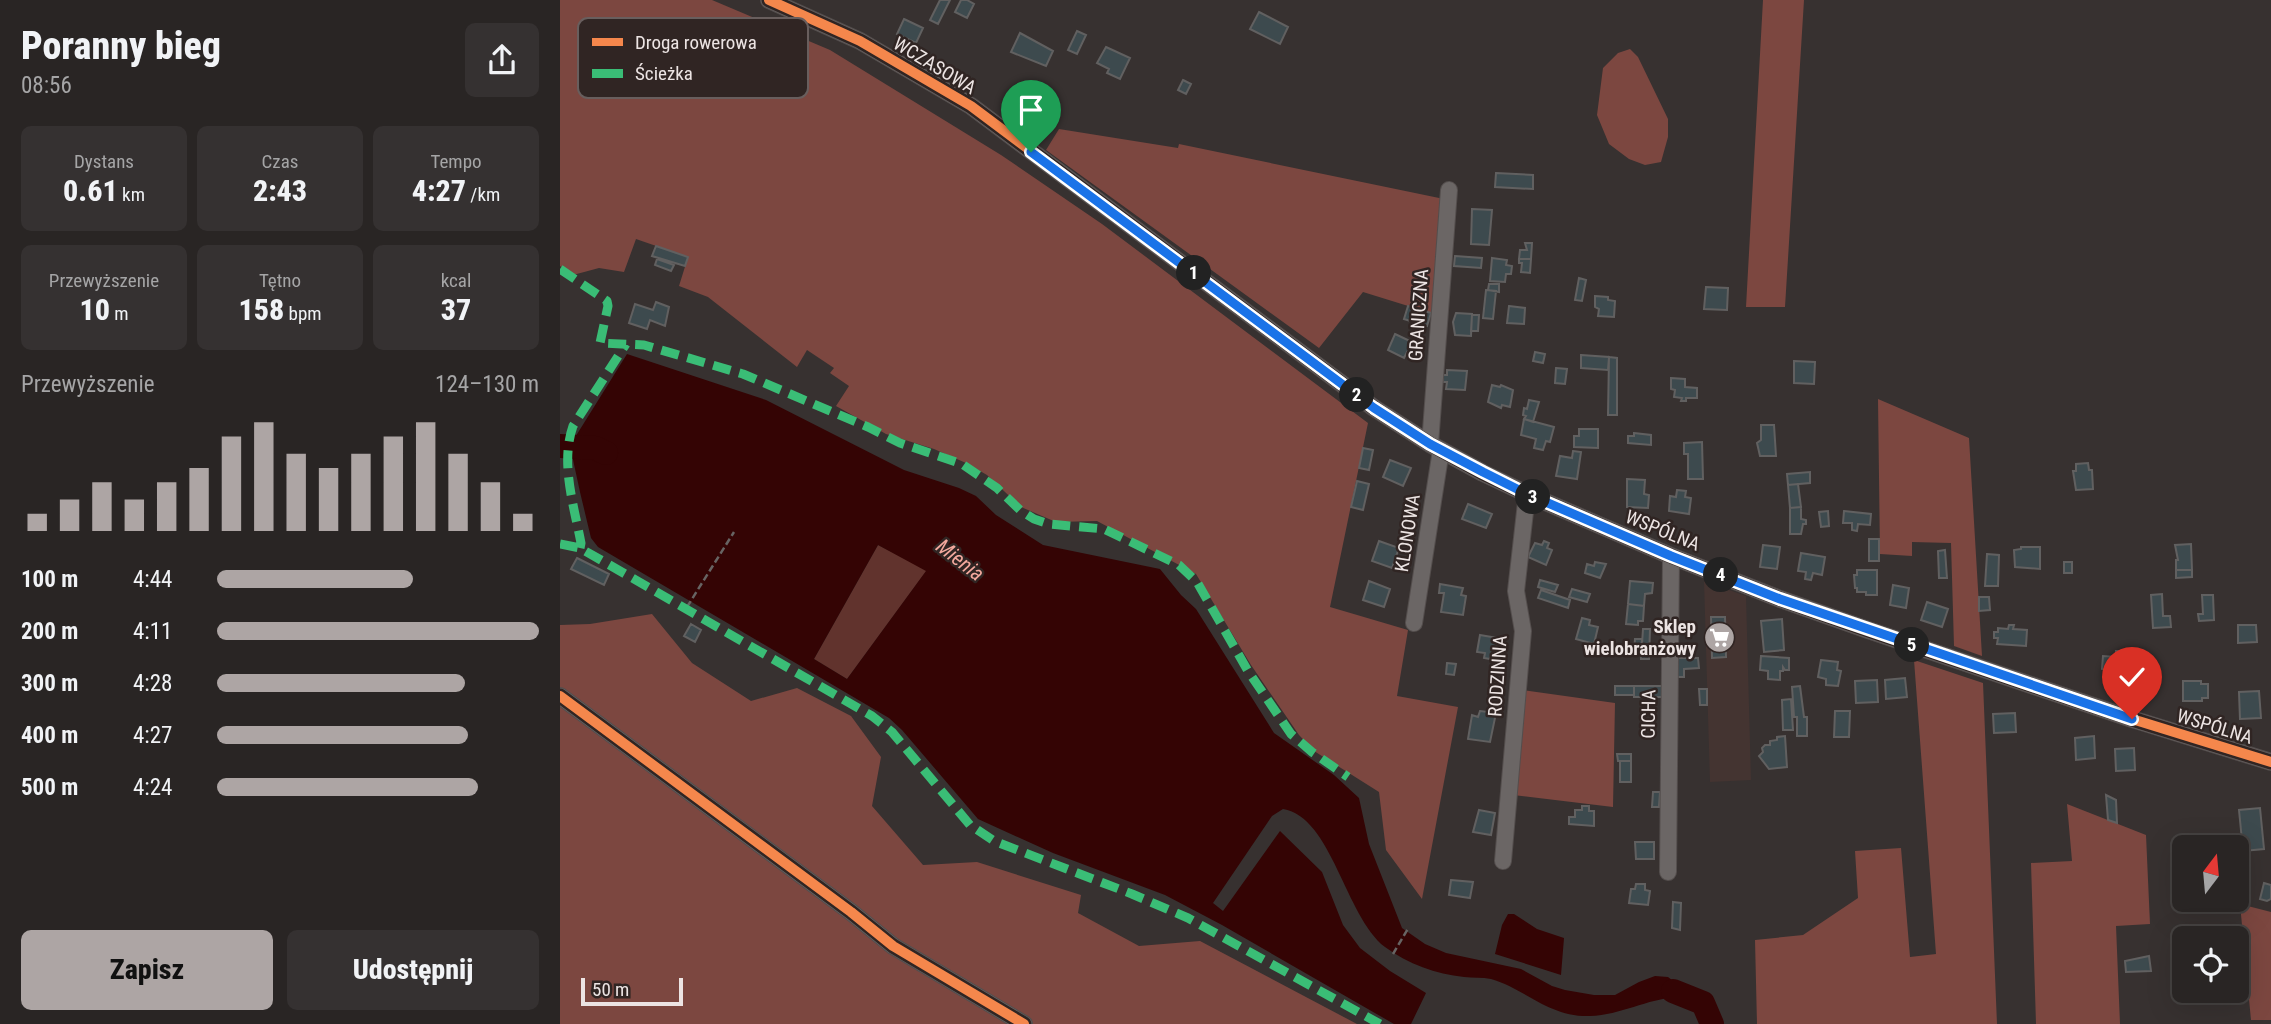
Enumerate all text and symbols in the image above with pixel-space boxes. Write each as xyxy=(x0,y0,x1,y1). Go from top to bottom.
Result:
legend xyxy=(578,18,808,98)
button: share xyxy=(465,23,539,97)
text: Poranny bieg xyxy=(21,24,221,68)
text: Droga rowerowa xyxy=(635,31,757,54)
street label: WCZASOWA xyxy=(889,32,980,99)
text: Ścieżka xyxy=(635,62,693,85)
text: 08:56 xyxy=(21,72,72,99)
pin xyxy=(1001,80,1061,152)
icon: arrive xyxy=(1012,91,1050,129)
text: Dystans xyxy=(74,150,134,173)
text: Czas xyxy=(262,150,298,173)
text: Tempo xyxy=(430,150,482,173)
text: 0.61 xyxy=(63,173,118,208)
text: 2:43 xyxy=(253,173,307,208)
text: 4:27 xyxy=(412,173,466,208)
text: km xyxy=(118,183,145,206)
text: /km xyxy=(466,183,500,206)
pin: 1 xyxy=(1176,256,1212,290)
text: 1 xyxy=(1189,261,1198,284)
street label: GRANICZNA xyxy=(1404,268,1433,362)
text: Przewyższenie xyxy=(49,269,159,292)
text: Tętno xyxy=(259,269,301,292)
text: kcal xyxy=(441,269,471,292)
text: 10 xyxy=(79,292,110,327)
text: 158 xyxy=(238,292,284,327)
text: 37 xyxy=(441,292,471,327)
text: m xyxy=(110,302,129,325)
text: bpm xyxy=(284,302,322,325)
text: Przewyższenie xyxy=(21,371,154,398)
text: 124–130 m xyxy=(435,371,539,398)
pin: 2 xyxy=(1340,378,1374,412)
text: 2 xyxy=(1352,383,1361,406)
pin: 3 xyxy=(1516,480,1550,514)
text: 3 xyxy=(1528,485,1537,508)
street label: KLONOWA xyxy=(1390,493,1425,574)
street label: WSPÓLNA xyxy=(1622,505,1703,556)
water label: Mienia xyxy=(931,534,989,586)
pin: 4 xyxy=(1704,558,1738,592)
text: 4 xyxy=(1716,563,1725,586)
text: 100 m xyxy=(21,566,78,593)
text: 4:44 xyxy=(133,566,172,593)
place label: Sklep wielobranżowy xyxy=(1584,615,1697,660)
text: 200 m xyxy=(21,618,78,645)
text: 4:11 xyxy=(133,618,172,645)
supermarket icon: Sklep wielobranżowy xyxy=(1702,620,1736,654)
pin: 5 xyxy=(1894,628,1930,662)
text: 5 xyxy=(1907,633,1916,656)
street label: RODZINNA xyxy=(1483,635,1512,717)
pin xyxy=(2102,647,2162,719)
icon: check xyxy=(2113,658,2151,696)
text: 300 m xyxy=(21,670,78,697)
text: 4:28 xyxy=(133,670,172,697)
street label: CICHA xyxy=(1637,689,1660,739)
street label: WSPÓLNA xyxy=(2174,704,2256,749)
text: 400 m xyxy=(21,722,78,749)
text: 4:27 xyxy=(133,722,172,749)
text: 500 m xyxy=(21,774,78,801)
text: 4:24 xyxy=(133,774,172,801)
north arrow xyxy=(2172,835,2249,912)
map controls xyxy=(2172,835,2249,1003)
button: locate xyxy=(2172,926,2249,1003)
button: Zapisz xyxy=(21,930,273,1010)
button: Udostępnij xyxy=(287,930,539,1010)
scale bar xyxy=(581,975,682,1007)
text: 50 m xyxy=(592,978,629,1001)

